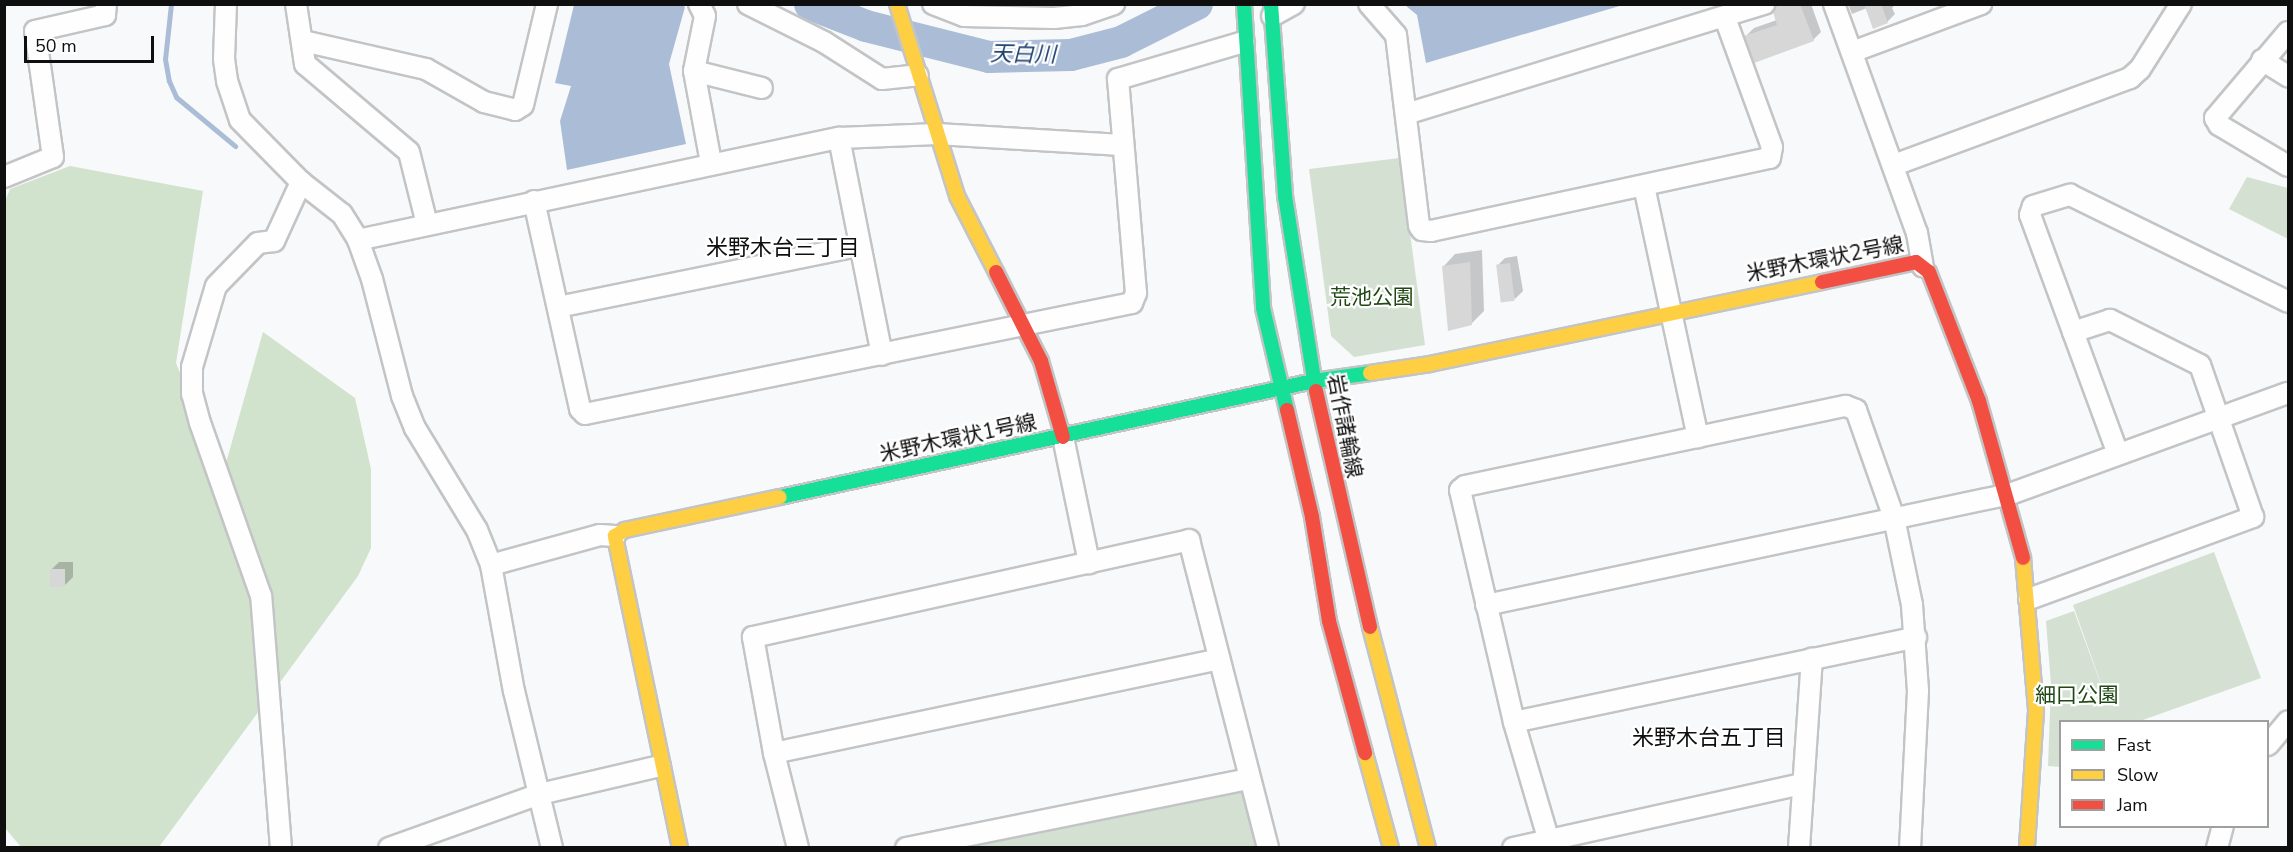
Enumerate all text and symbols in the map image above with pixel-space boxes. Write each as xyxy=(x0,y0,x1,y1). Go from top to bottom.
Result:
scale bar xyxy=(27,24,158,62)
text: 50 m xyxy=(35,34,77,58)
water label: 天白川 xyxy=(990,41,1056,69)
street label: 米野木環状2号線 xyxy=(1744,231,1906,287)
district label: 米野木台三丁目 xyxy=(706,236,860,262)
park label: 荒池公園 xyxy=(1330,284,1414,310)
street label: 岩作諸輪線 xyxy=(1323,372,1367,480)
street label: 米野木環状1号線 xyxy=(877,409,1039,467)
park label: 細口公園 xyxy=(2035,682,2119,708)
legend xyxy=(2059,720,2269,828)
district label: 米野木台五丁目 xyxy=(1632,726,1786,752)
text: Fast xyxy=(2117,733,2151,757)
text: Slow xyxy=(2117,763,2158,787)
text: Jam xyxy=(2117,793,2148,817)

